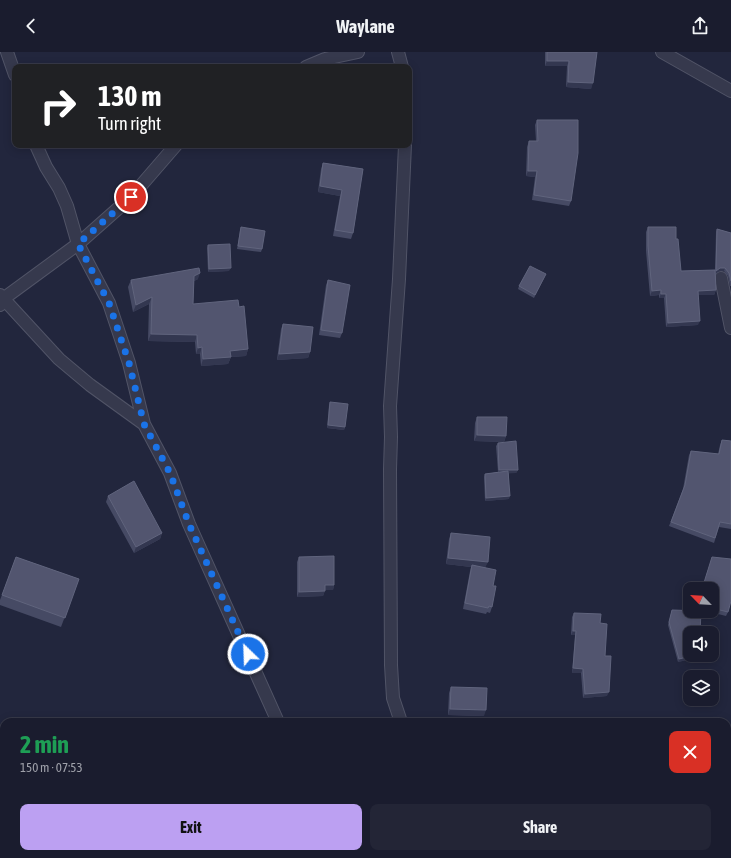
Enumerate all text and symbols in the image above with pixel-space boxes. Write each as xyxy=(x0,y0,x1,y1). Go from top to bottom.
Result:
icon: back xyxy=(20,15,42,37)
icon: share xyxy=(689,15,711,37)
text: Waylane xyxy=(336,16,395,37)
icon: right xyxy=(32,80,84,132)
text: 130 m xyxy=(98,80,161,112)
text: Turn right xyxy=(98,113,161,134)
pin xyxy=(114,180,148,214)
icon: arrive xyxy=(120,186,142,208)
north arrow xyxy=(683,582,719,618)
map controls xyxy=(683,582,719,706)
button: sound xyxy=(683,626,719,662)
position arrow xyxy=(227,633,269,675)
button: layers xyxy=(683,670,719,706)
text: 2 min xyxy=(20,731,69,758)
button: close xyxy=(669,731,711,773)
text: 150 m · 07:53 xyxy=(20,760,83,775)
button: Exit xyxy=(20,804,362,850)
button: Share xyxy=(370,804,711,850)

